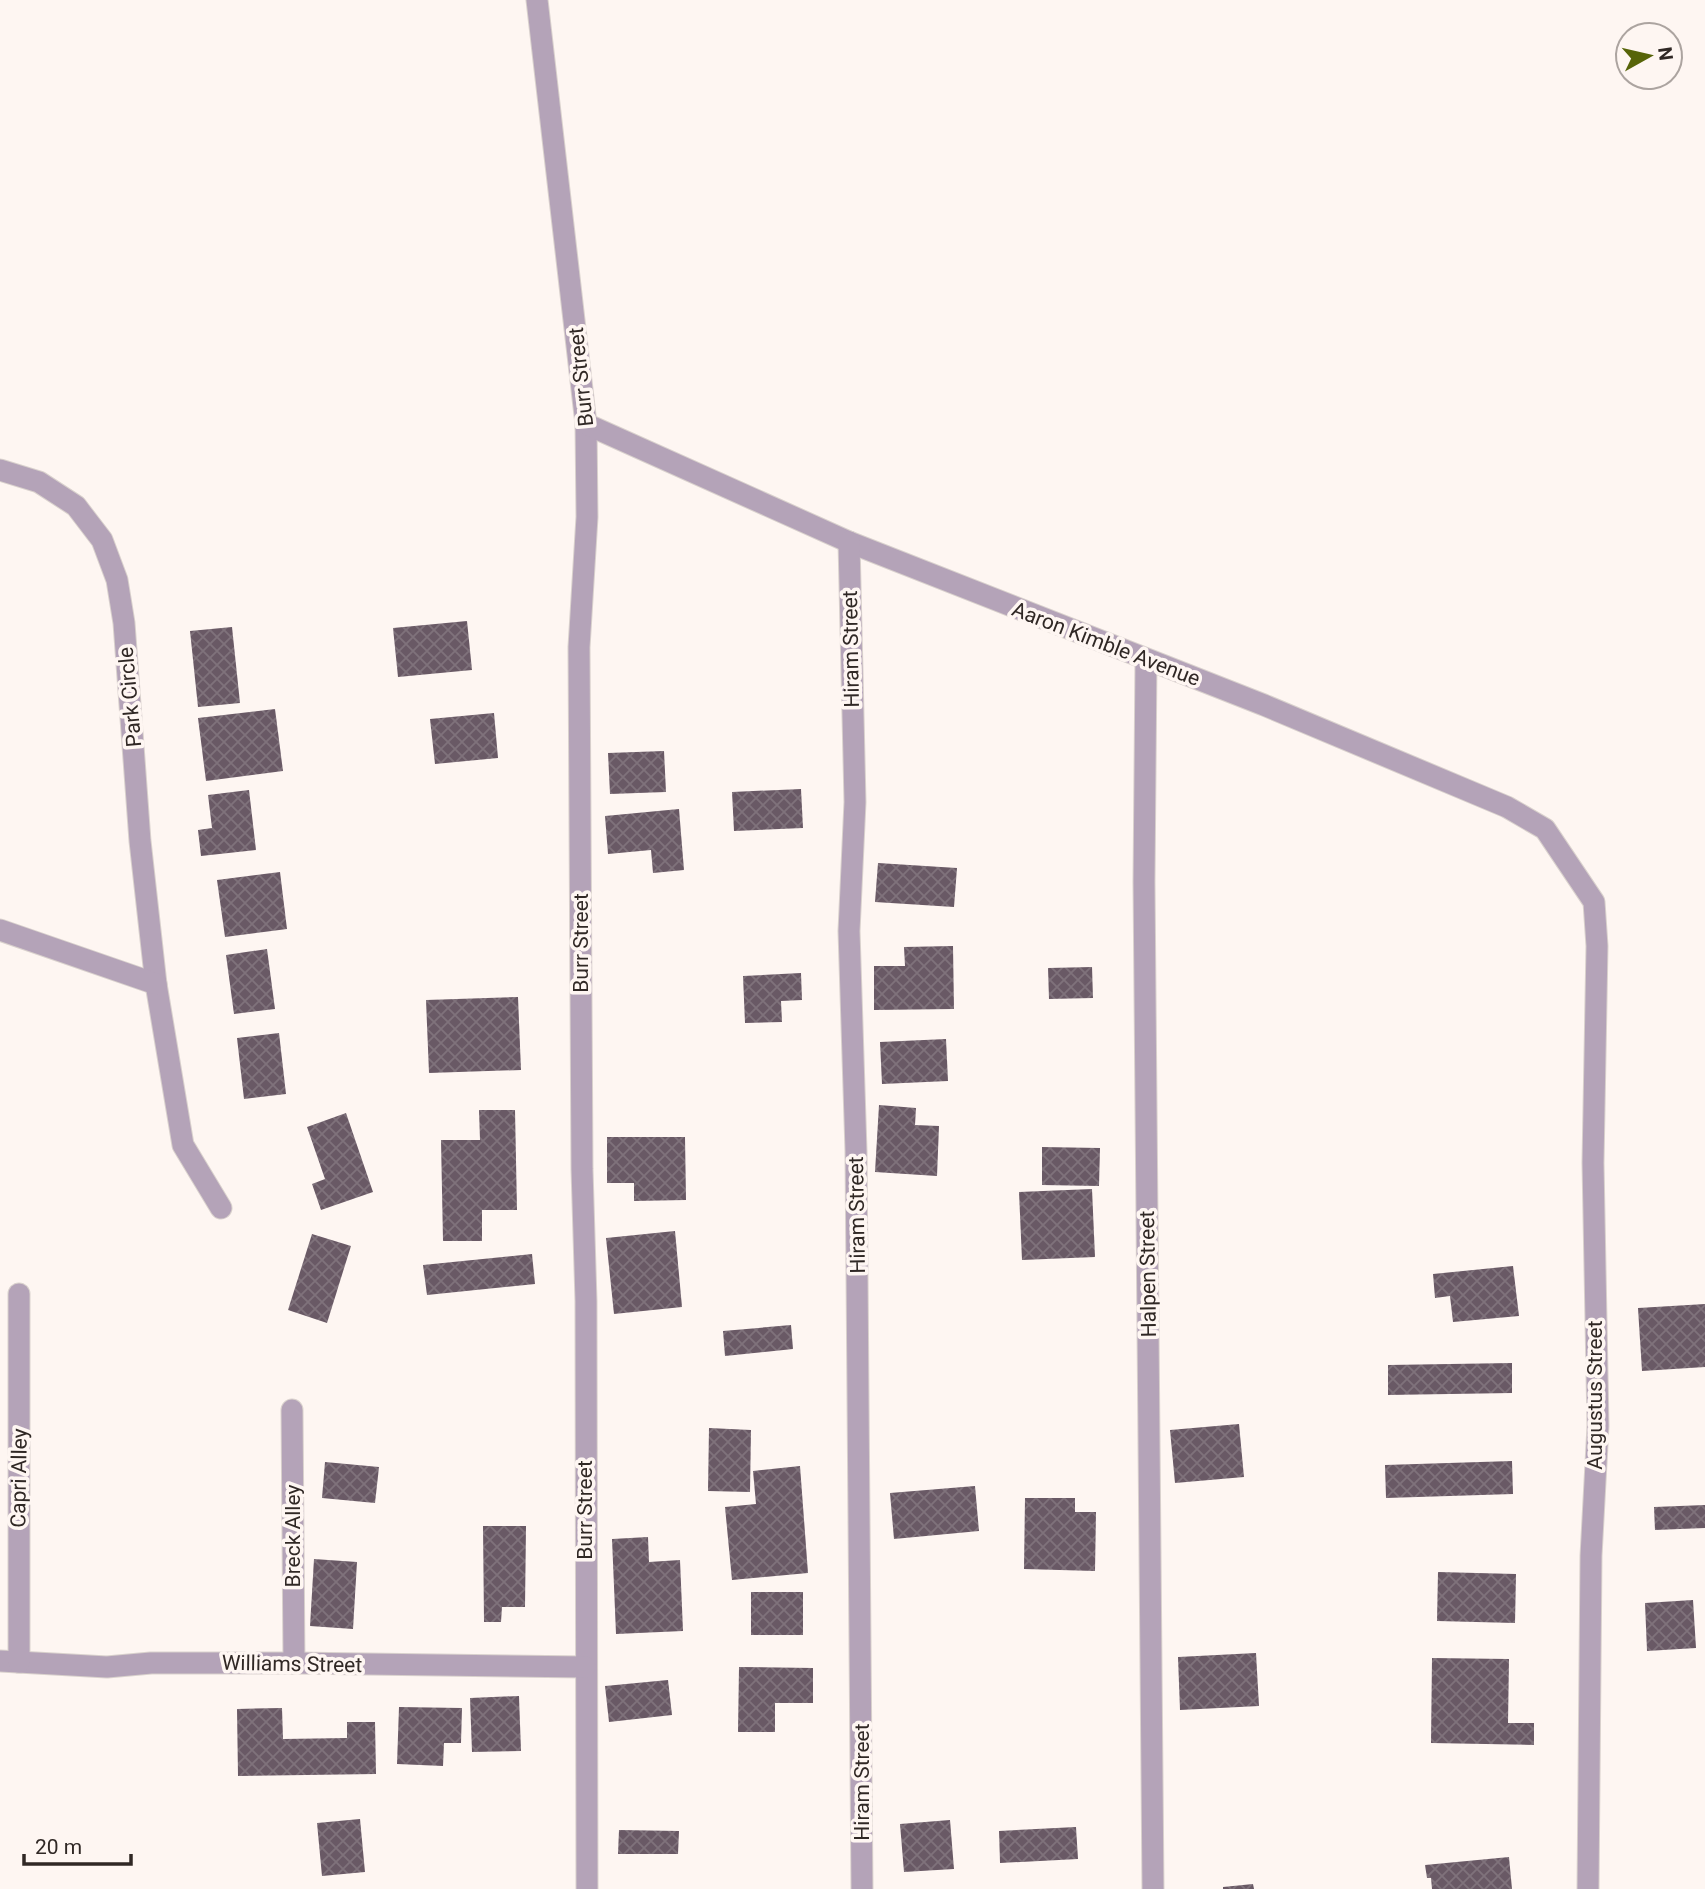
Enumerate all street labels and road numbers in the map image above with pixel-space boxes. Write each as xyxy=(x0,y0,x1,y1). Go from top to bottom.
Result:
street label: Burr Street xyxy=(564,326,598,428)
street label: Hiram Street xyxy=(838,590,864,708)
street label: Aaron Kimble Avenue xyxy=(1009,597,1203,691)
street label: Park Circle xyxy=(114,646,146,748)
street label: Burr Street xyxy=(569,893,593,993)
street label: Hiram Street xyxy=(844,1156,870,1274)
street label: Halpen Street xyxy=(1135,1210,1161,1338)
street label: Augustus Street xyxy=(1583,1320,1607,1470)
street label: Capri Alley xyxy=(6,1428,32,1528)
street label: Burr Street xyxy=(573,1460,597,1560)
street label: Breck Alley xyxy=(281,1485,305,1587)
street label: Williams Street xyxy=(222,1651,362,1677)
street label: Hiram Street xyxy=(850,1723,874,1841)

